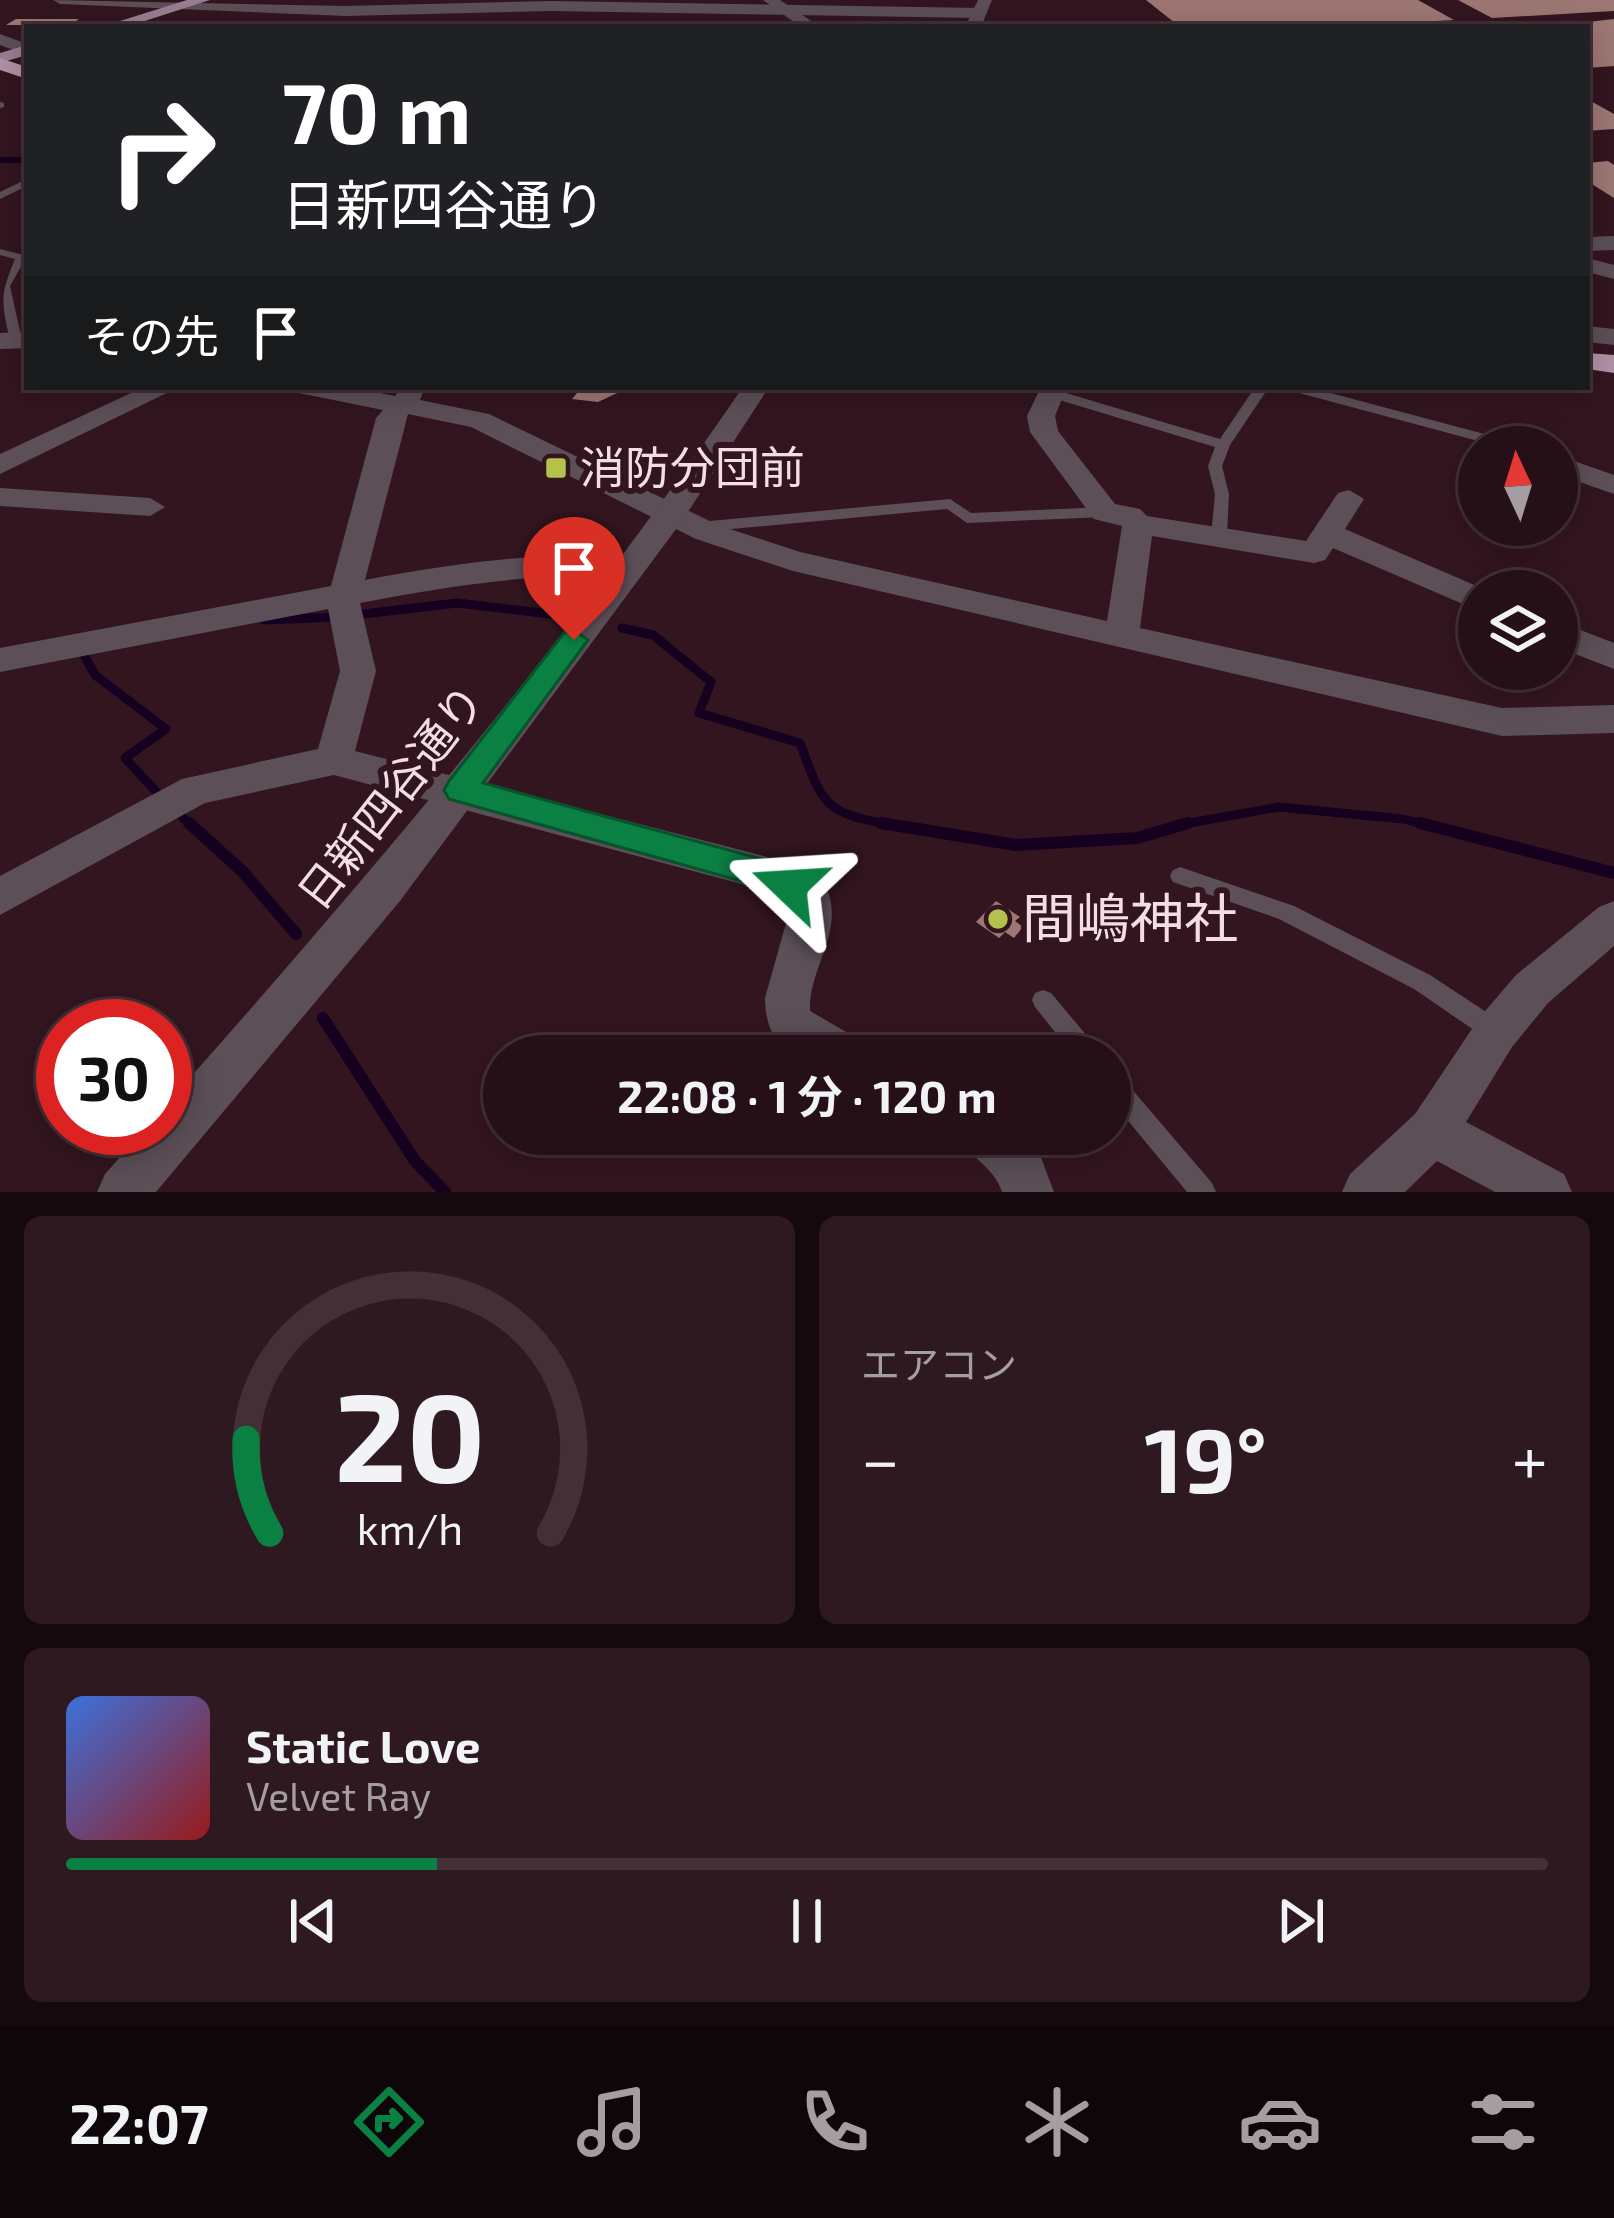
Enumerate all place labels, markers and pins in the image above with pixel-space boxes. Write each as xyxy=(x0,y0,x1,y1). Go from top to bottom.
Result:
place label: 消防分団前 xyxy=(580,439,805,493)
marker: 消防分団前 xyxy=(543,455,569,481)
pin xyxy=(523,517,625,640)
place label: 間嶋神社 xyxy=(1022,884,1238,949)
marker: 間嶋神社 xyxy=(985,906,1011,932)

